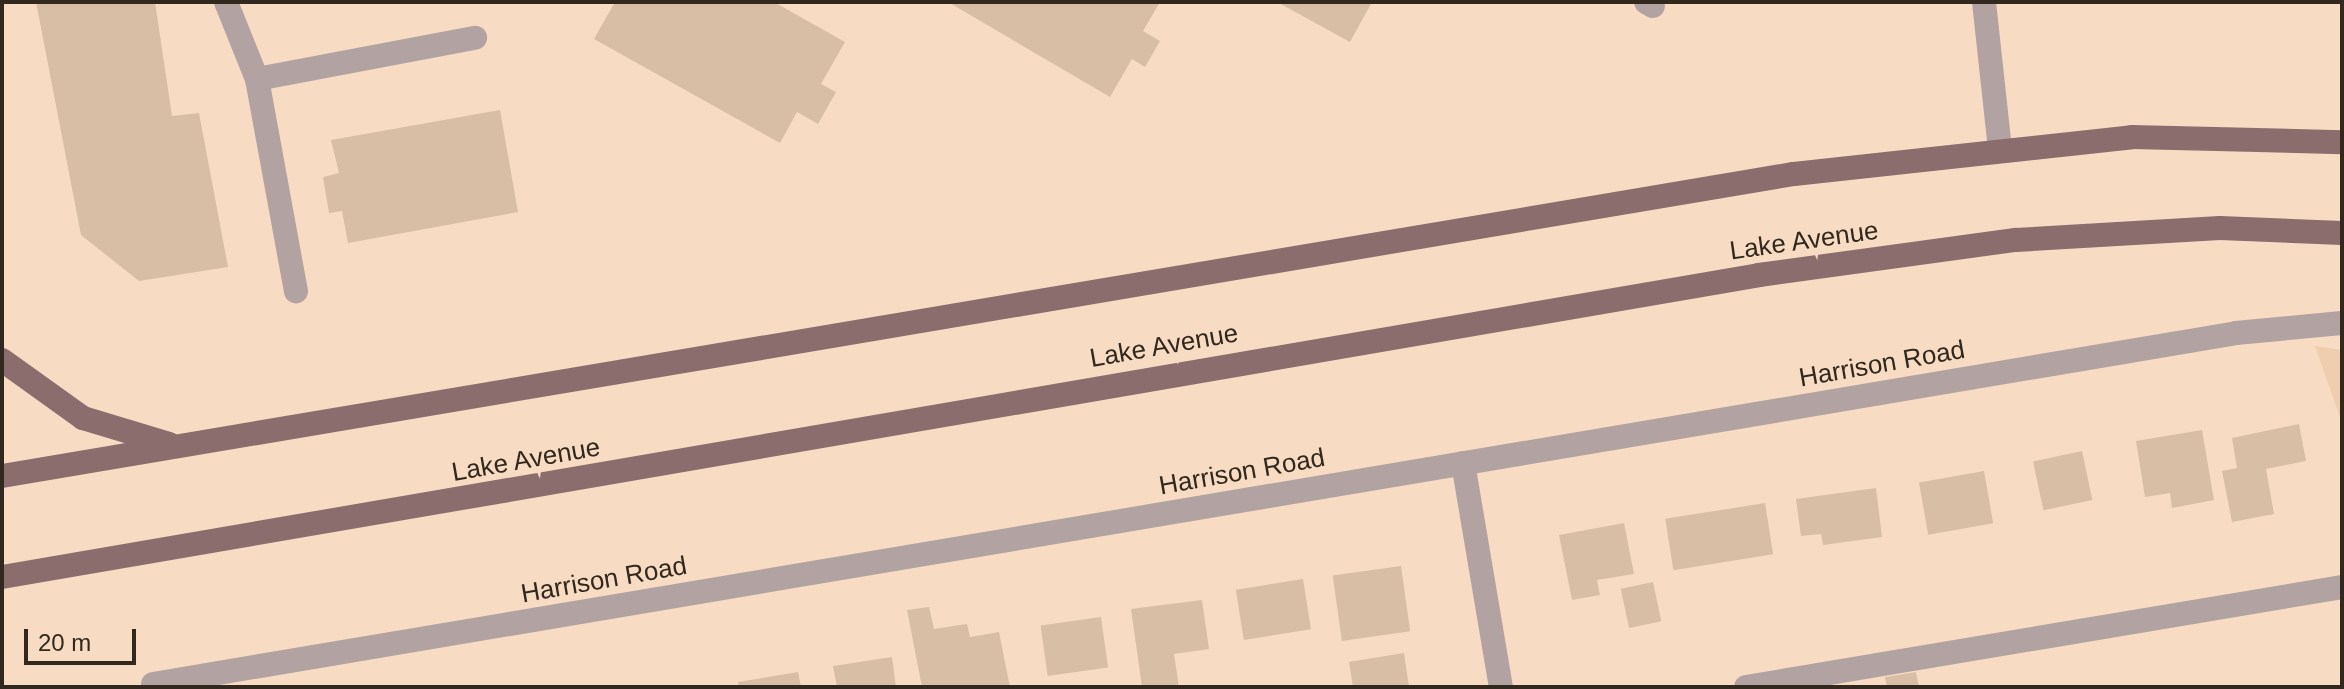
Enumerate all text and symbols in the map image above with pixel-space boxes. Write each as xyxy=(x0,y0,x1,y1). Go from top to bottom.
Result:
street label: Lake Avenue xyxy=(1727,215,1881,267)
street label: Lake Avenue xyxy=(1087,317,1241,375)
street label: Harrison Road xyxy=(1797,334,1967,394)
street label: Lake Avenue xyxy=(449,431,603,489)
street label: Harrison Road xyxy=(1157,442,1327,502)
street label: Harrison Road xyxy=(519,550,689,610)
scale bar xyxy=(28,613,140,663)
text: 20 m xyxy=(38,629,91,656)

